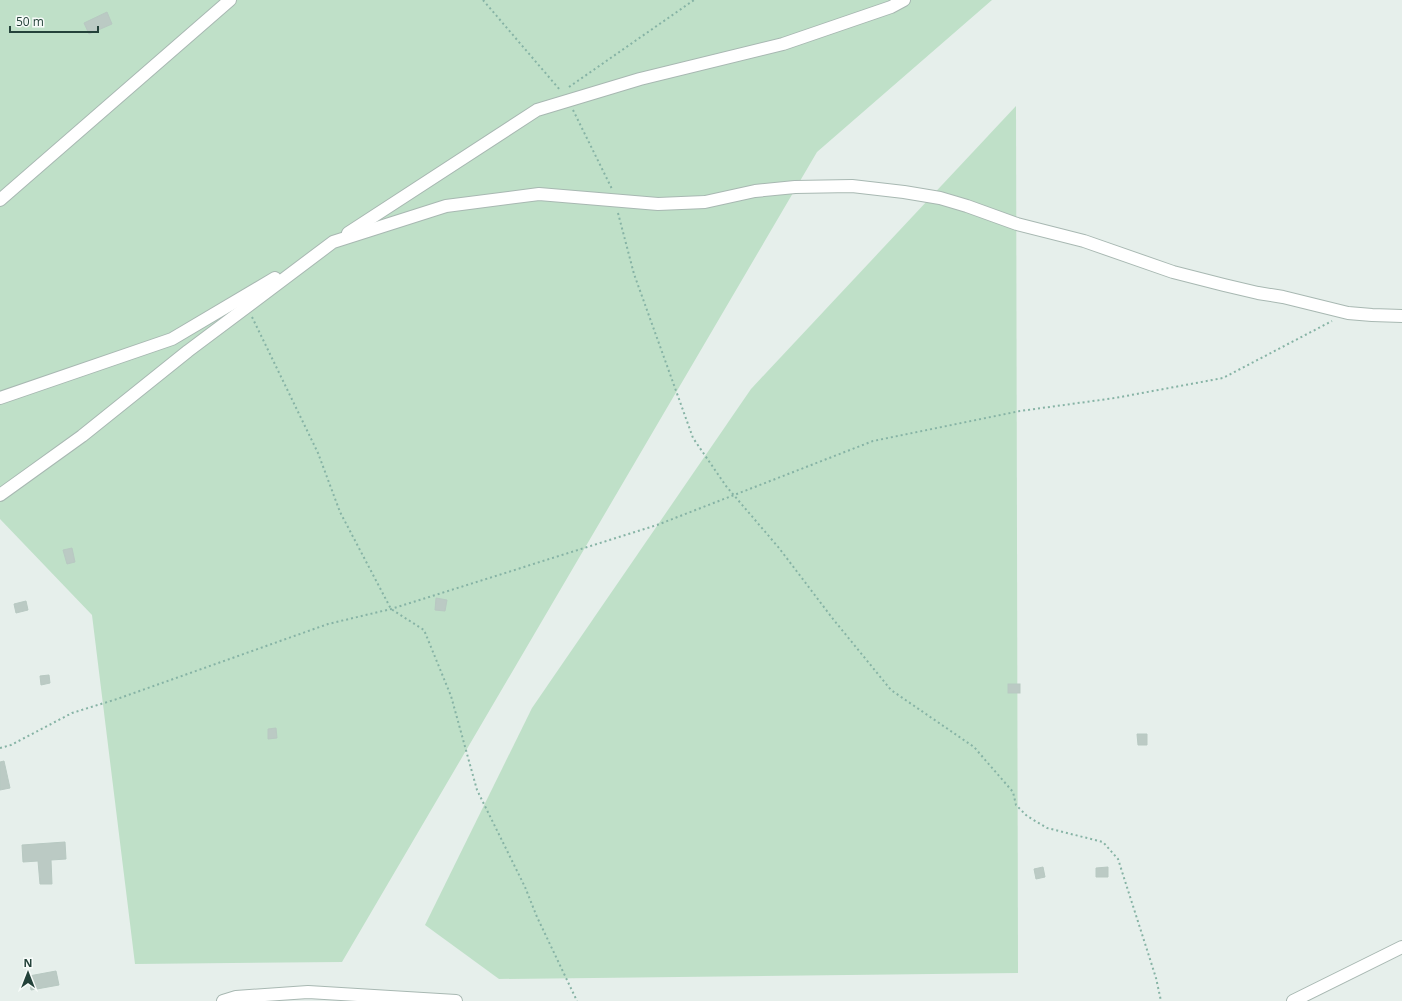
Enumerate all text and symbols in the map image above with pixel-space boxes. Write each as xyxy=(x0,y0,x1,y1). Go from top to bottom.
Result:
scale bar xyxy=(10,8,98,34)
text: 50 m xyxy=(16,13,44,30)
north arrow xyxy=(8,953,48,993)
text: N xyxy=(24,955,32,970)

